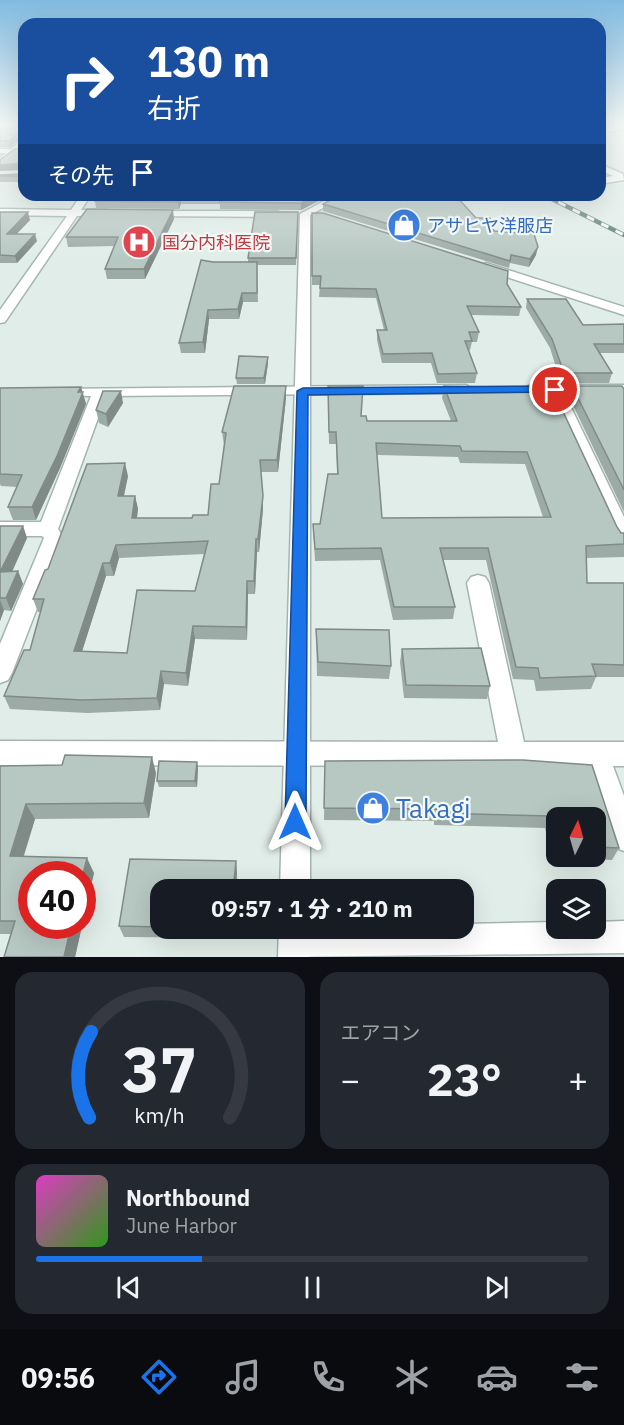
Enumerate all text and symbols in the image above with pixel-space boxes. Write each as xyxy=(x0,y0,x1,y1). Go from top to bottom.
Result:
text: 130 m xyxy=(147,34,270,89)
icon: right xyxy=(48,42,126,120)
text: 右折 xyxy=(147,90,201,125)
icon: arrive xyxy=(126,156,159,189)
text: その先 xyxy=(48,160,114,189)
shop icon: アサヒヤ洋服店 xyxy=(386,207,422,243)
place label: アサヒヤ洋服店 xyxy=(427,214,553,237)
hospital icon: 国分内科医院 xyxy=(121,224,157,260)
place label: 国分内科医院 xyxy=(162,231,270,254)
pin xyxy=(529,364,580,415)
icon: arrive xyxy=(538,373,571,406)
position arrow xyxy=(263,790,327,854)
shop icon: Takagi xyxy=(355,790,391,826)
place label: Takagi xyxy=(396,791,471,825)
north arrow xyxy=(546,807,606,867)
map controls xyxy=(546,807,606,939)
speed limit sign: 40 xyxy=(18,861,96,939)
button: layers xyxy=(546,879,606,939)
text: 09:57 · 1 分 · 210 m xyxy=(211,894,413,923)
text: エアコン xyxy=(341,1019,421,1046)
text: 37 xyxy=(122,1028,197,1109)
text: 23° xyxy=(427,1050,502,1108)
text: − xyxy=(341,1058,360,1101)
text: + xyxy=(568,1058,588,1101)
text: km/h xyxy=(135,1101,185,1129)
text: Northbound xyxy=(126,1183,250,1212)
text: June Harbor xyxy=(126,1212,237,1239)
icon: previous xyxy=(112,1271,145,1304)
icon: pause xyxy=(296,1271,329,1304)
icon: next xyxy=(480,1271,513,1304)
icon: directions xyxy=(138,1356,180,1398)
icon: music xyxy=(222,1356,264,1398)
icon: phone xyxy=(307,1356,349,1398)
icon: climate xyxy=(391,1356,433,1398)
icon: car xyxy=(476,1356,518,1398)
icon: filters xyxy=(561,1356,603,1398)
text: 09:56 xyxy=(21,1360,95,1395)

